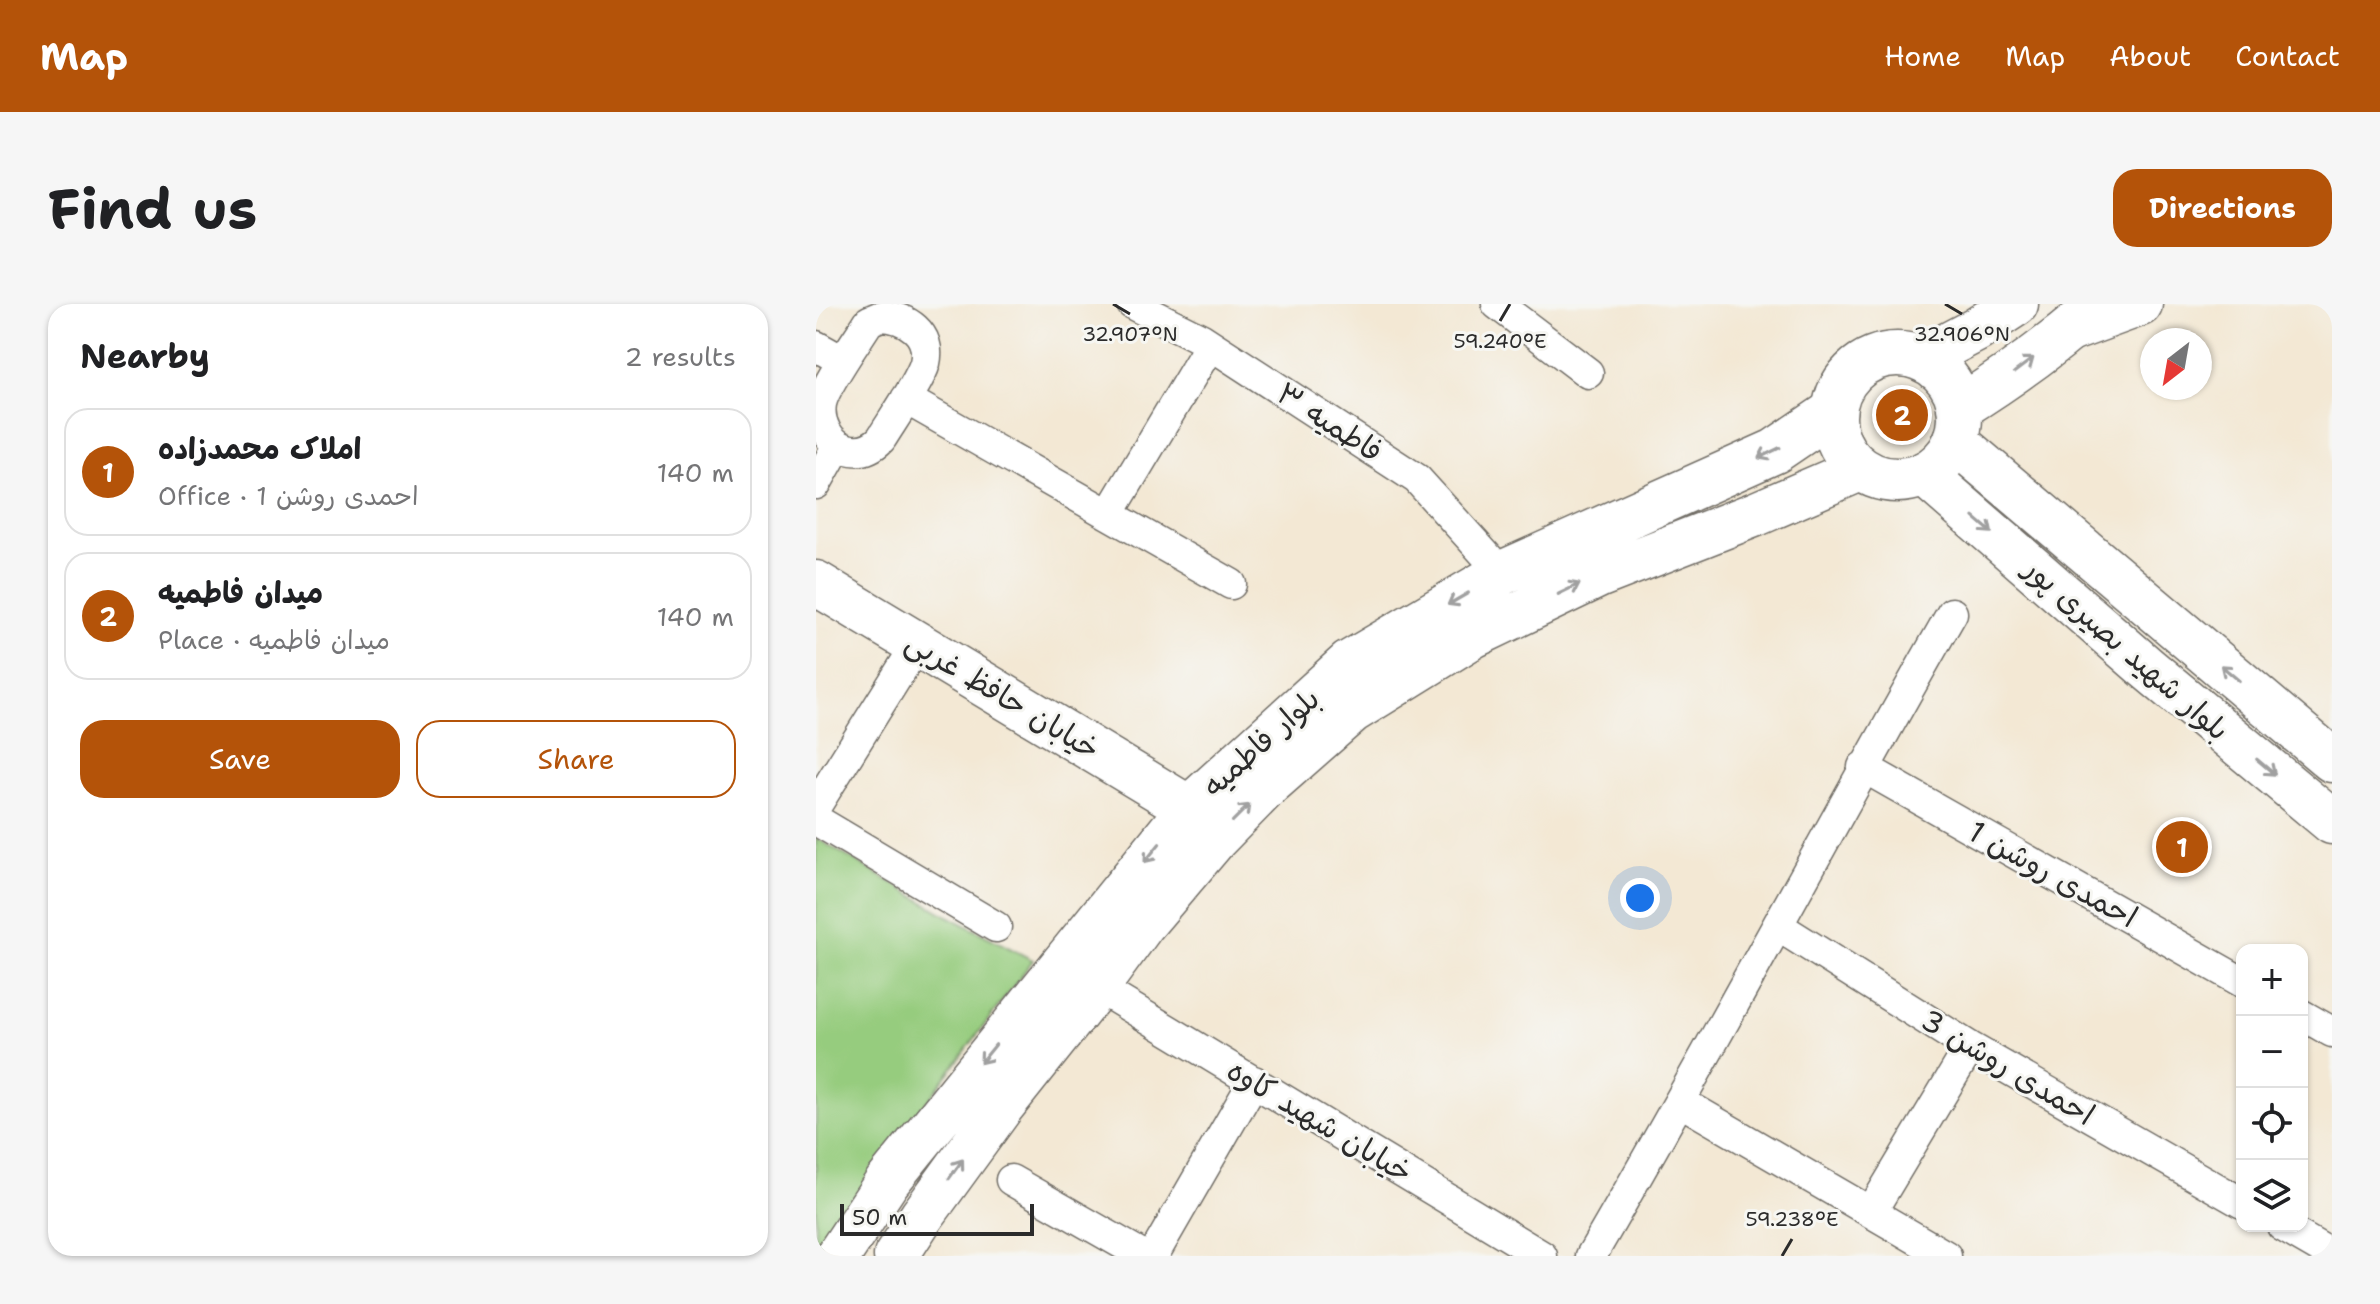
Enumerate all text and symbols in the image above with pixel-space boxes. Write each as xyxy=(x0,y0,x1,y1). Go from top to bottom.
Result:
text: Map xyxy=(40,31,128,82)
text: Home xyxy=(1884,37,1961,75)
text: Map xyxy=(2005,37,2065,75)
text: About xyxy=(2109,37,2191,75)
text: Contact xyxy=(2235,37,2340,75)
button: Directions xyxy=(2113,169,2332,247)
text: Find us xyxy=(48,171,257,246)
text: 32.907°N xyxy=(1082,321,1178,347)
text: 32.906°N xyxy=(1914,321,2010,347)
text: 59.240°E xyxy=(1453,328,1547,354)
north arrow xyxy=(2140,328,2212,400)
text: Nearby xyxy=(80,333,210,379)
text: 2 results xyxy=(624,339,736,374)
one-way arrow xyxy=(2013,357,2034,374)
street label: فاطمیه ۳ xyxy=(1269,373,1391,471)
pin: 2 xyxy=(1876,385,1928,445)
text: املاک محمدزاده xyxy=(158,428,362,469)
one-way arrow xyxy=(1757,446,1781,461)
text: 1 xyxy=(102,455,114,490)
text: 140 m xyxy=(657,455,734,490)
text: Office · احمدی روشن 1 xyxy=(158,478,418,513)
one-way arrow xyxy=(1973,516,1993,534)
street label: بلوار شهید بصیری پور xyxy=(2013,546,2238,750)
text: میدان فاطمیه xyxy=(158,572,323,613)
one-way arrow xyxy=(1557,581,1580,596)
one-way arrow xyxy=(1446,592,1470,607)
text: 2 xyxy=(99,599,117,634)
text: 140 m xyxy=(657,599,734,634)
street label: خیابان حافظ غربی xyxy=(898,621,1108,769)
text: Place · میدان فاطمیه xyxy=(158,622,390,657)
one-way arrow xyxy=(2220,664,2241,682)
street label: بلوار فاطمیه xyxy=(1194,678,1328,806)
button: Save xyxy=(80,720,400,798)
button: Share xyxy=(416,720,736,798)
one-way arrow xyxy=(2255,758,2275,776)
one-way arrow xyxy=(1231,804,1250,823)
street label: احمدی روشن 1 xyxy=(1961,811,2145,937)
pin: 1 xyxy=(2156,817,2208,877)
one-way arrow xyxy=(1143,842,1161,863)
your location xyxy=(1620,878,1660,918)
map controls xyxy=(2236,944,2308,1232)
button: + xyxy=(2236,944,2308,1016)
street label: احمدی روشن 3 xyxy=(1914,999,2102,1135)
button: − xyxy=(2236,1016,2308,1088)
one-way arrow xyxy=(979,1044,997,1064)
street label: خیابان شهید کاوه xyxy=(1220,1049,1420,1193)
button: locate xyxy=(2236,1088,2308,1160)
one-way arrow xyxy=(948,1158,964,1180)
button: layers xyxy=(2236,1160,2308,1232)
scale bar xyxy=(840,1200,1034,1236)
text: 50 m xyxy=(852,1203,907,1232)
text: 59.238°E xyxy=(1746,1206,1838,1232)

